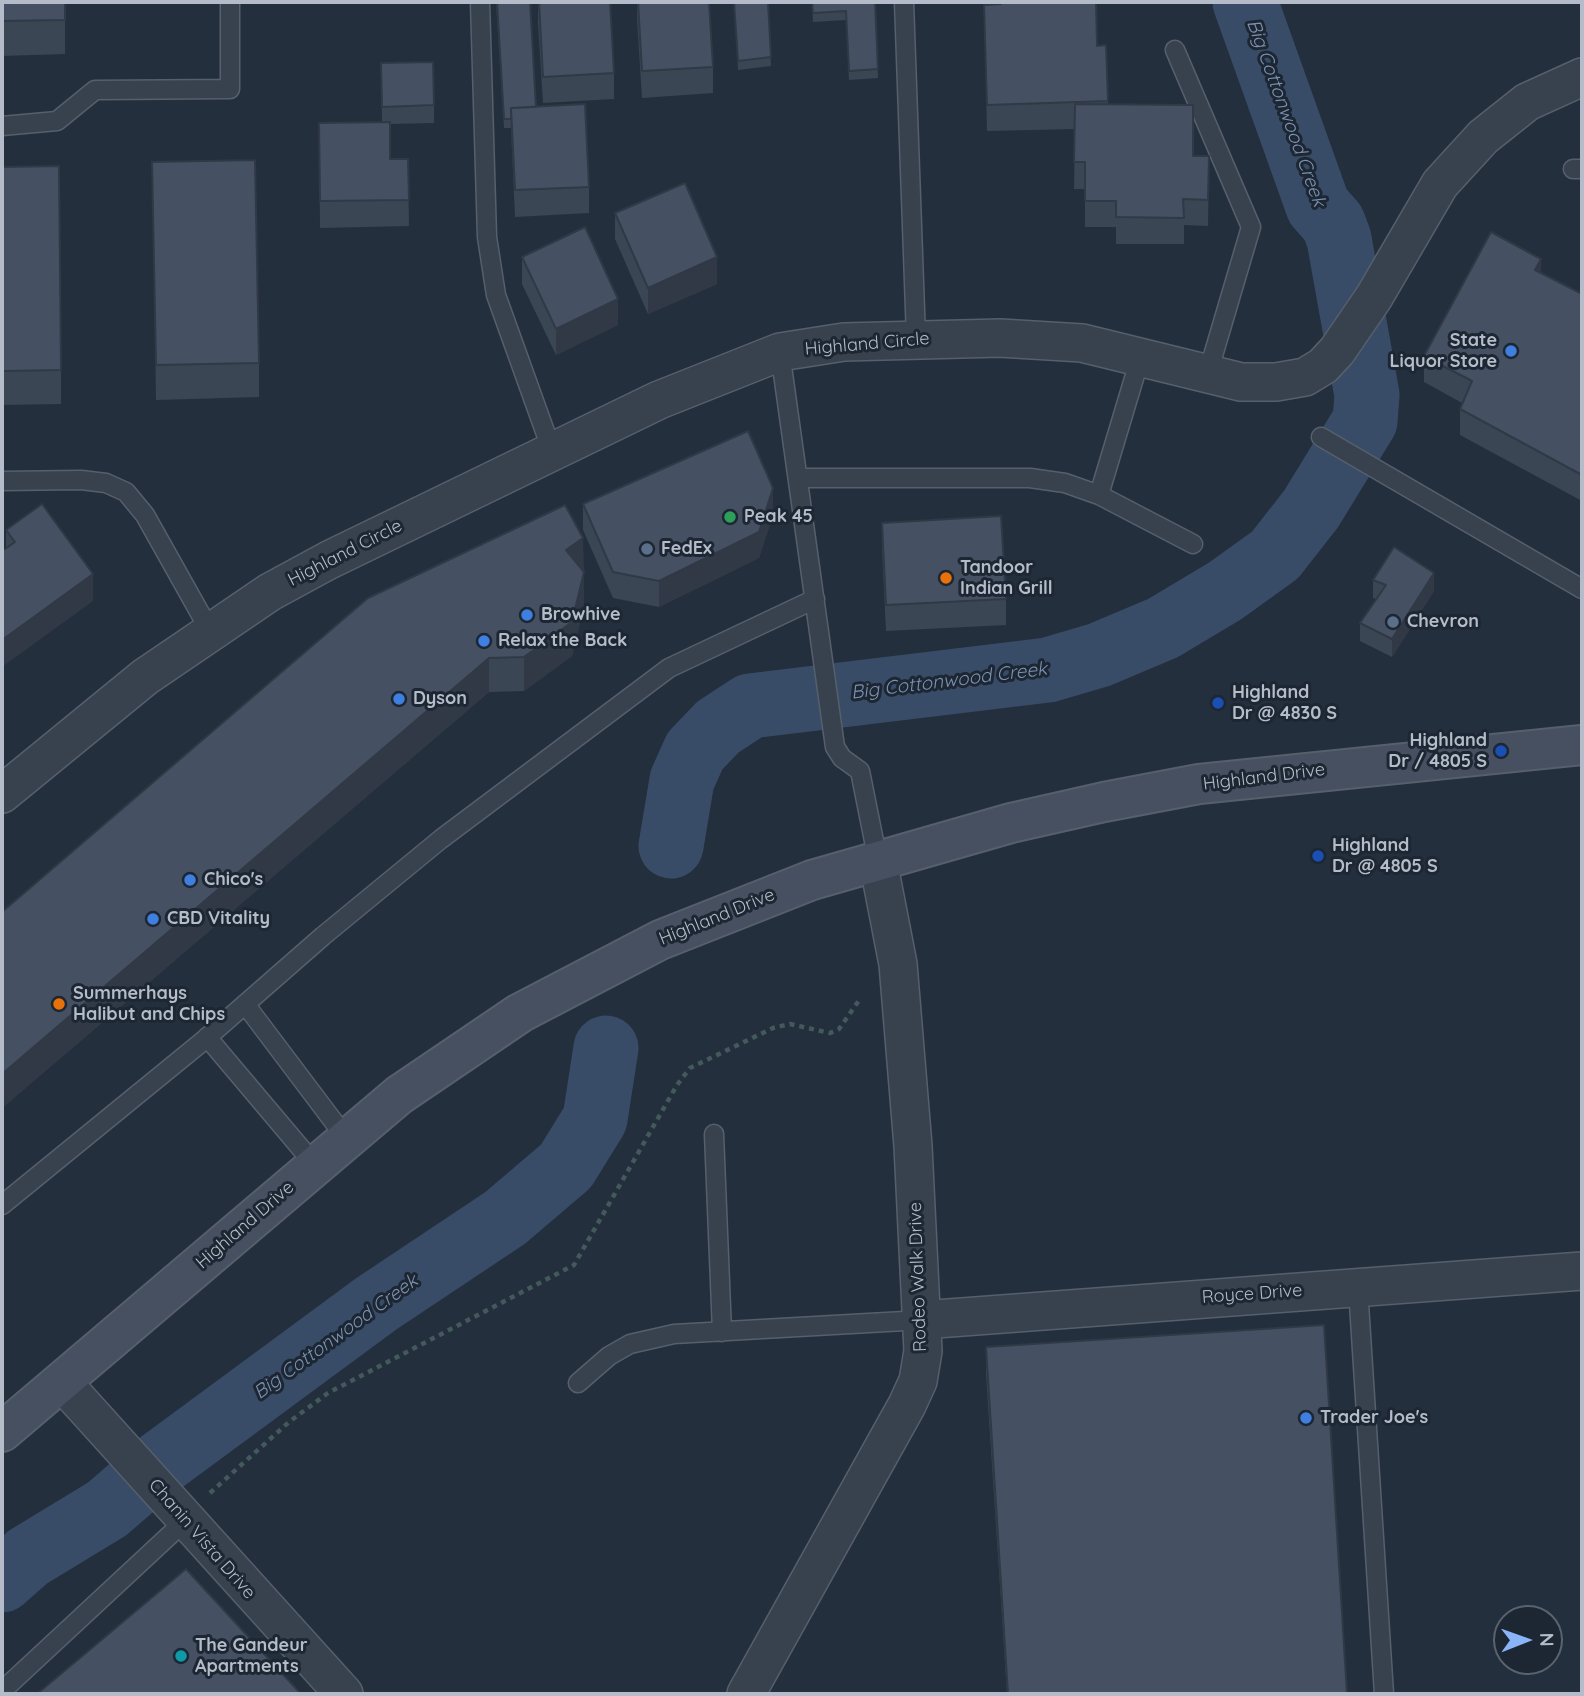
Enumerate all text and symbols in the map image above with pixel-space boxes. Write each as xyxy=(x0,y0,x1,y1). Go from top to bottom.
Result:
water label: Big Cottonwood Creek xyxy=(1242,16,1330,210)
street label: Highland Circle xyxy=(804,328,930,360)
place label: State Liquor Store xyxy=(1389,330,1497,372)
marker: State Liquor Store xyxy=(1503,343,1519,359)
place label: Peak 45 xyxy=(744,506,813,528)
marker: Peak 45 xyxy=(722,509,738,525)
street label: Highland Circle xyxy=(284,515,406,591)
place label: FedEx xyxy=(661,538,712,560)
marker: FedEx xyxy=(639,541,655,557)
place label: Tandoor Indian Grill xyxy=(960,557,1053,600)
marker: Tandoor Indian Grill xyxy=(938,570,954,586)
place label: Browhive xyxy=(541,604,621,626)
marker: Browhive xyxy=(519,607,535,623)
place label: Chevron xyxy=(1407,611,1479,633)
marker: Chevron xyxy=(1385,614,1401,630)
place label: Relax the Back xyxy=(498,630,627,652)
marker: Relax the Back xyxy=(476,633,492,649)
water label: Big Cottonwood Creek xyxy=(850,658,1048,704)
place label: Highland Dr @ 4830 S xyxy=(1232,682,1337,724)
place label: Dyson xyxy=(413,688,467,710)
marker: Dyson xyxy=(391,691,407,707)
marker: Highland Dr @ 4830 S xyxy=(1210,695,1226,711)
place label: Highland Dr / 4805 S xyxy=(1388,730,1487,772)
marker: Highland Dr / 4805 S xyxy=(1493,743,1509,759)
street label: Highland Drive xyxy=(1202,759,1326,795)
place label: Highland Dr @ 4805 S xyxy=(1332,835,1438,878)
marker: Highland Dr @ 4805 S xyxy=(1310,848,1326,864)
place label: Chico's xyxy=(204,869,263,891)
marker: Chico's xyxy=(182,872,198,888)
street label: Highland Drive xyxy=(656,884,778,950)
place label: CBD Vitality xyxy=(167,908,270,930)
marker: CBD Vitality xyxy=(145,911,161,927)
place label: Summerhays Halibut and Chips xyxy=(73,983,225,1026)
marker: Summerhays Halibut and Chips xyxy=(51,996,67,1012)
street label: Highland Drive xyxy=(192,1177,298,1273)
street label: Rodeo Walk Drive xyxy=(905,1202,931,1352)
water label: Big Cottonwood Creek xyxy=(249,1270,423,1404)
street label: Royce Drive xyxy=(1201,1280,1303,1308)
place label: Trader Joe's xyxy=(1320,1407,1428,1429)
marker: Trader Joe's xyxy=(1298,1410,1314,1426)
street label: Chanin Vista Drive xyxy=(144,1475,260,1603)
north arrow xyxy=(1493,1605,1563,1675)
text: N xyxy=(1535,1632,1559,1647)
place label: The Gandeur Apartments xyxy=(195,1635,308,1678)
marker: The Gandeur Apartments xyxy=(173,1648,189,1664)

